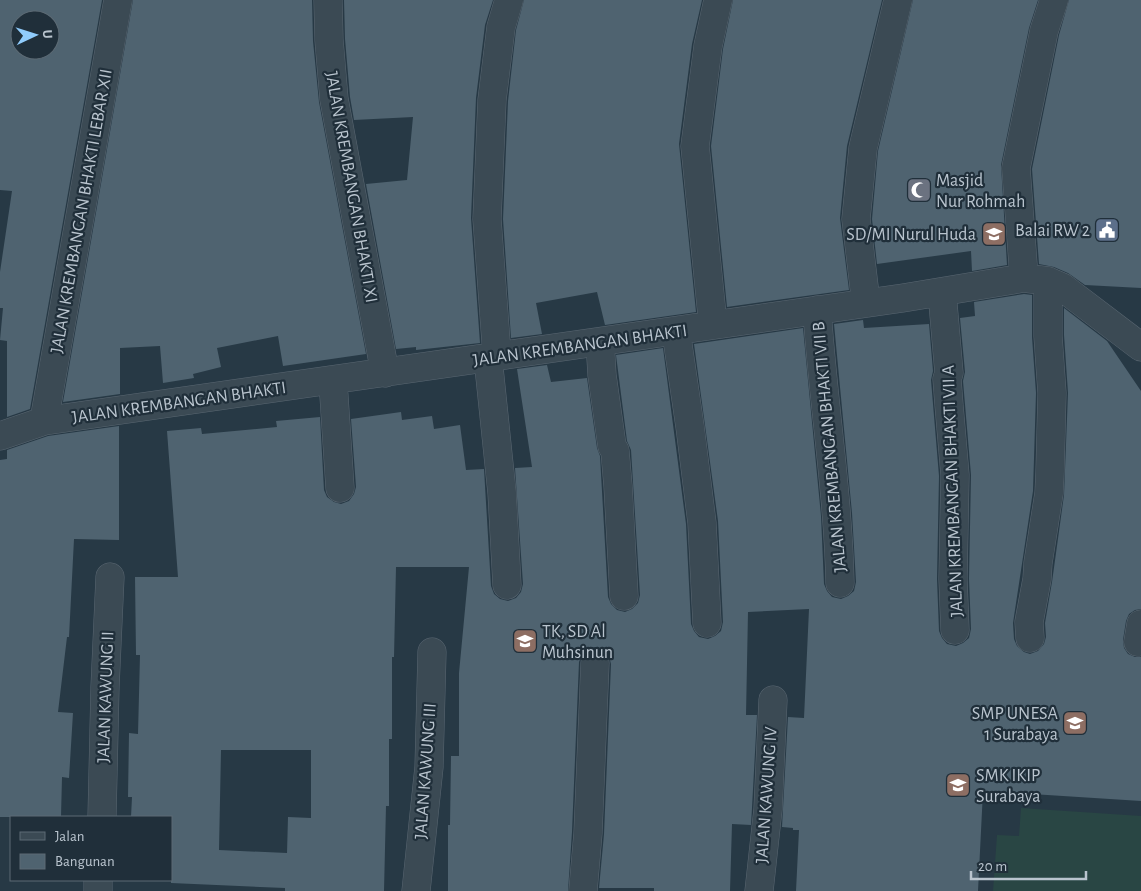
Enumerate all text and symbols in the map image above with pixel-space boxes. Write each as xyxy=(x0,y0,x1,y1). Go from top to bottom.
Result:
north arrow xyxy=(10,10,60,60)
text: U xyxy=(40,29,54,39)
street label: JALAN KREMBANGAN BHAKTI LEBAR XII xyxy=(48,68,116,355)
street label: JALAN KREMBANGAN BHAKTI XI xyxy=(322,70,380,304)
place label: Masjid Nur Rohmah xyxy=(936,172,1025,211)
mosque icon: Masjid Nur Rohmah xyxy=(906,177,932,203)
public building icon: Balai RW 2 xyxy=(1094,217,1120,243)
school or university icon: SD/MI Nurul Huda xyxy=(981,221,1007,247)
place label: Balai RW 2 xyxy=(1015,222,1090,240)
place label: SD/MI Nurul Huda xyxy=(846,226,976,244)
street label: JALAN KREMBANGAN BHAKTI VII B xyxy=(810,321,850,573)
street label: JALAN KREMBANGAN BHAKTI xyxy=(472,322,688,370)
street label: JALAN KREMBANGAN BHAKTI VII A xyxy=(940,364,966,617)
street label: JALAN KREMBANGAN BHAKTI xyxy=(71,379,287,427)
place label: TK, SD Al Muhsinun xyxy=(542,623,613,662)
school or university icon: TK, SD Al Muhsinun xyxy=(512,628,538,654)
street label: JALAN KAWUNG II xyxy=(95,631,117,763)
street label: JALAN KAWUNG III xyxy=(412,702,440,840)
place label: SMP UNESA 1 Surabaya xyxy=(972,705,1059,744)
school or university icon: SMP UNESA 1 Surabaya xyxy=(1062,710,1088,736)
street label: JALAN KAWUNG IV xyxy=(753,725,781,864)
place label: SMK IKIP Surabaya xyxy=(976,767,1041,806)
school or university icon: SMK IKIP Surabaya xyxy=(945,772,971,798)
legend xyxy=(10,816,172,881)
text: Jalan xyxy=(55,829,85,844)
scale bar xyxy=(971,848,1086,880)
text: Bangunan xyxy=(55,854,115,869)
text: 20 m xyxy=(978,859,1007,874)

